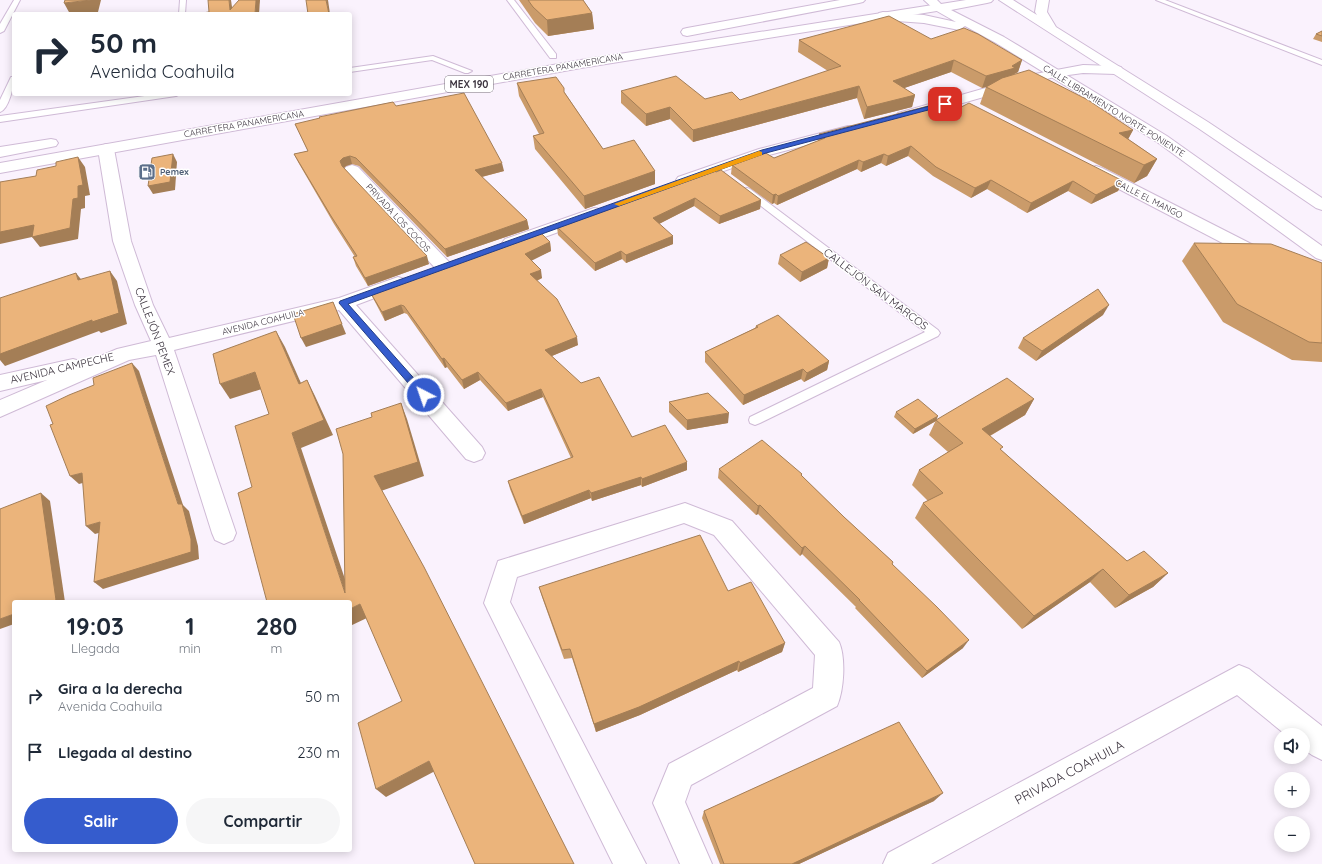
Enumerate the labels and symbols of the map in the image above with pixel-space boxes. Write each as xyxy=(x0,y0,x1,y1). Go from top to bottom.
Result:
street label: CARRETERA PANAMERICANA xyxy=(502,50,624,83)
street label: CALLE LIBRAMIENTO NORTE PONIENTE xyxy=(1041,62,1187,159)
road number: MEX 190 xyxy=(445,76,493,92)
pin xyxy=(928,87,962,121)
street label: CARRETERA PANAMERICANA xyxy=(183,107,305,140)
fuel station icon: Pemex xyxy=(137,162,157,182)
place label: Pemex xyxy=(160,166,189,177)
street label: CALLE EL MANGO xyxy=(1114,177,1185,220)
street label: PRIVADA LOS COCOS xyxy=(364,181,433,254)
street label: CALLEJÓN SAN MARCOS xyxy=(821,245,931,333)
street label: CALLEJÓN PEMEX xyxy=(132,285,178,377)
street label: AVENIDA COAHUILA xyxy=(221,306,305,337)
street label: AVENIDA CAMPECHE xyxy=(9,349,115,387)
position arrow xyxy=(403,374,445,416)
street label: PRIVADA COAHUILA xyxy=(1012,736,1127,808)

